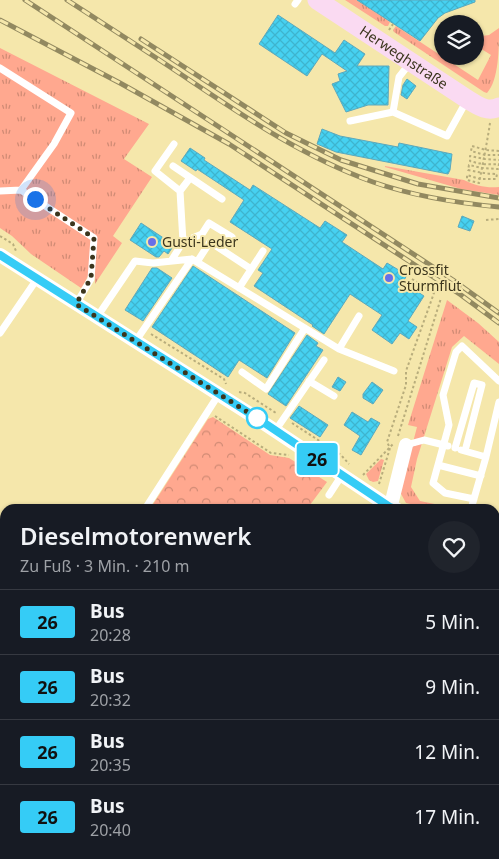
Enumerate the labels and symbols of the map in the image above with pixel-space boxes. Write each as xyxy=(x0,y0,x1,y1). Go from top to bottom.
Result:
street label: Herweghstraße xyxy=(356,21,452,93)
your location xyxy=(23,187,48,212)
place label: Gusti-Leder xyxy=(162,232,238,251)
marker: Gusti-Leder xyxy=(146,236,158,248)
place label: Crossfit Sturmflut xyxy=(399,260,461,295)
marker: Crossfit Sturmflut xyxy=(383,272,395,284)
unlabelled marker xyxy=(246,407,268,429)
line badge: 26 xyxy=(294,443,340,475)

